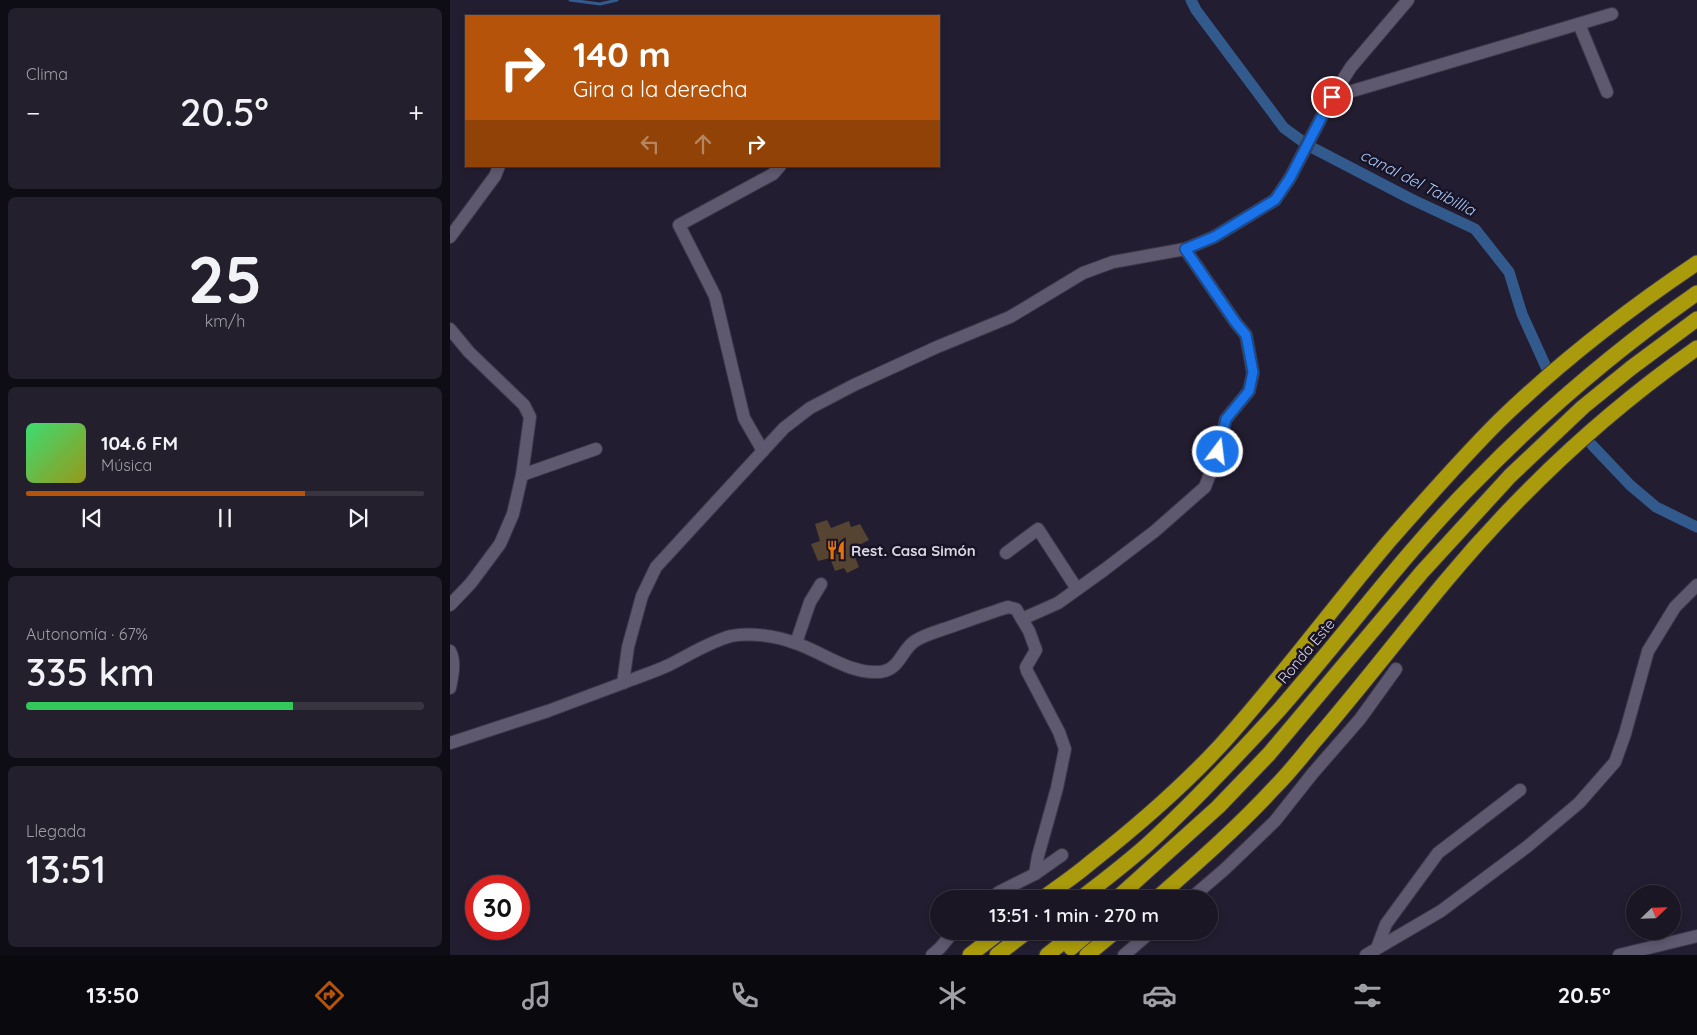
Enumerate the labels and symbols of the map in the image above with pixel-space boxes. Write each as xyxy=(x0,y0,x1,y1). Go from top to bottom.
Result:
pin xyxy=(1311,76,1353,118)
water label: canal del Taibillia xyxy=(1357,144,1480,220)
position arrow xyxy=(1191,425,1243,477)
restaurant icon: Rest. Casa Simón xyxy=(825,539,847,561)
place label: Rest. Casa Simón xyxy=(851,541,976,560)
street label: Ronda Este xyxy=(1273,615,1339,687)
speed limit sign: 30 xyxy=(465,875,530,940)
north arrow xyxy=(1626,885,1681,940)

